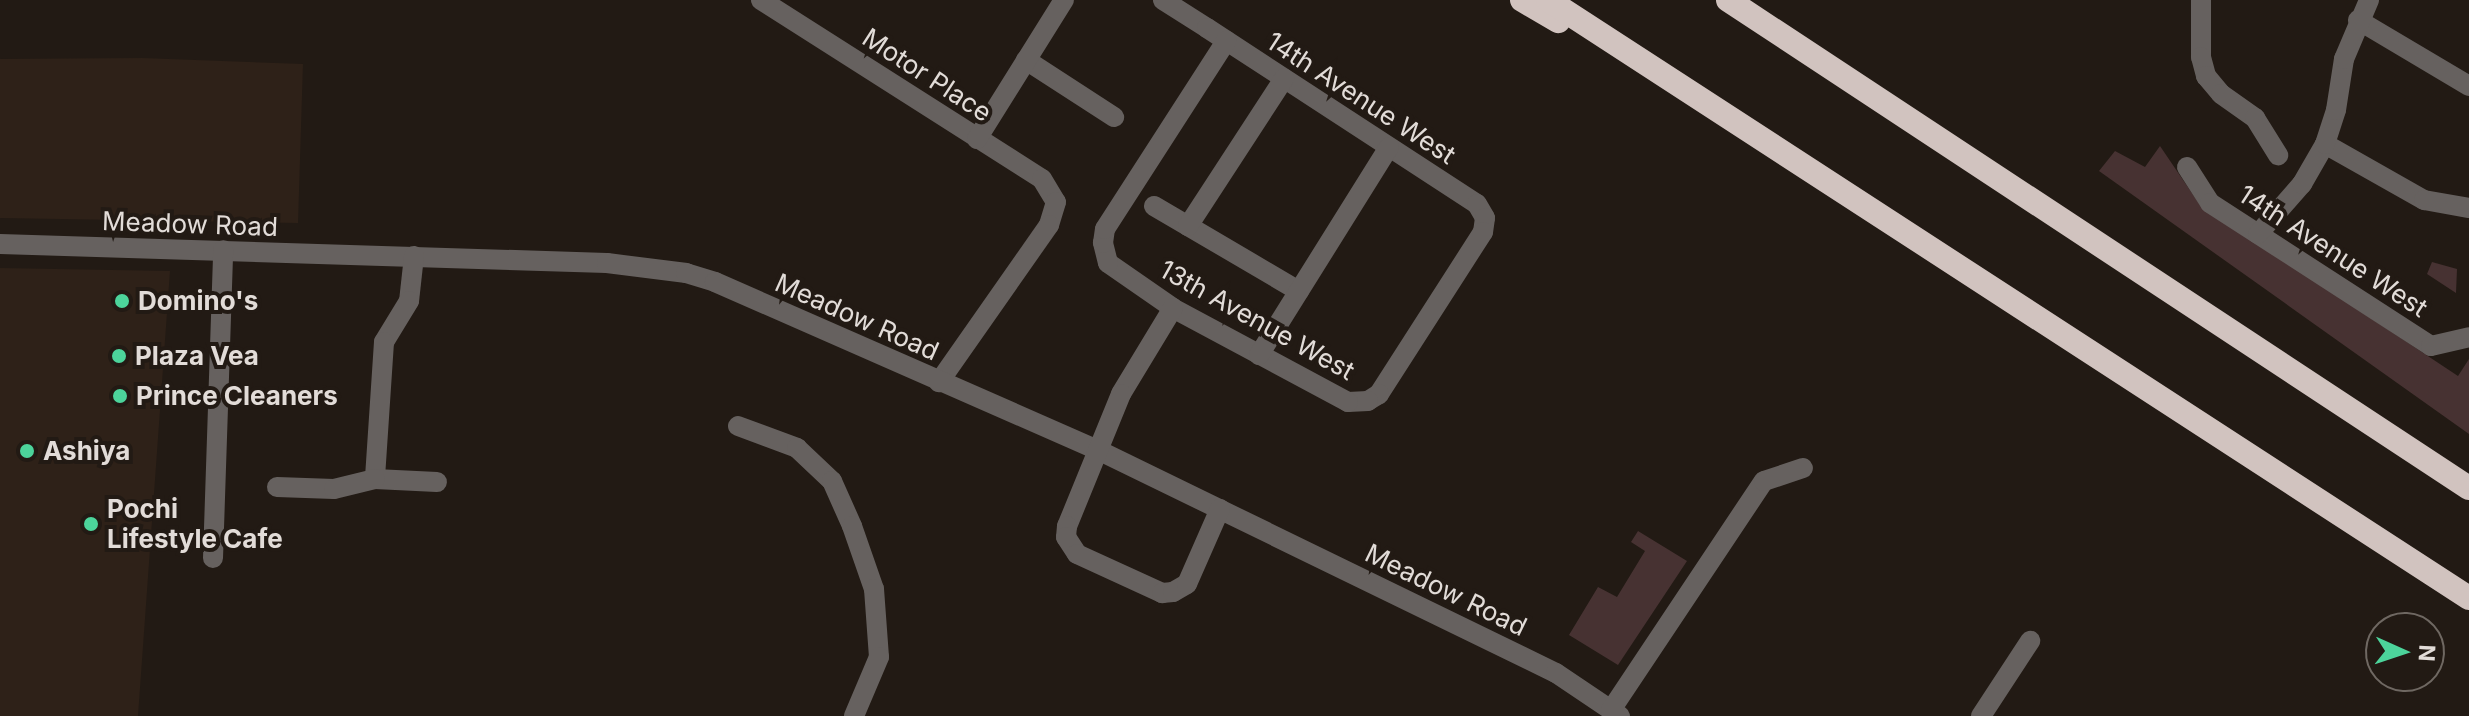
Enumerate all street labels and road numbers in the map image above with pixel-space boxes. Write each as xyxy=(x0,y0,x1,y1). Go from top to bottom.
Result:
street label: Motor Place xyxy=(857,22,997,128)
street label: 14th Avenue West xyxy=(1261,25,1461,171)
street label: 14th Avenue West xyxy=(2233,178,2433,324)
street label: Meadow Road xyxy=(102,205,278,243)
street label: 13th Avenue West xyxy=(1154,253,1360,387)
street label: Meadow Road xyxy=(770,267,944,367)
street label: Meadow Road xyxy=(1360,537,1532,643)

